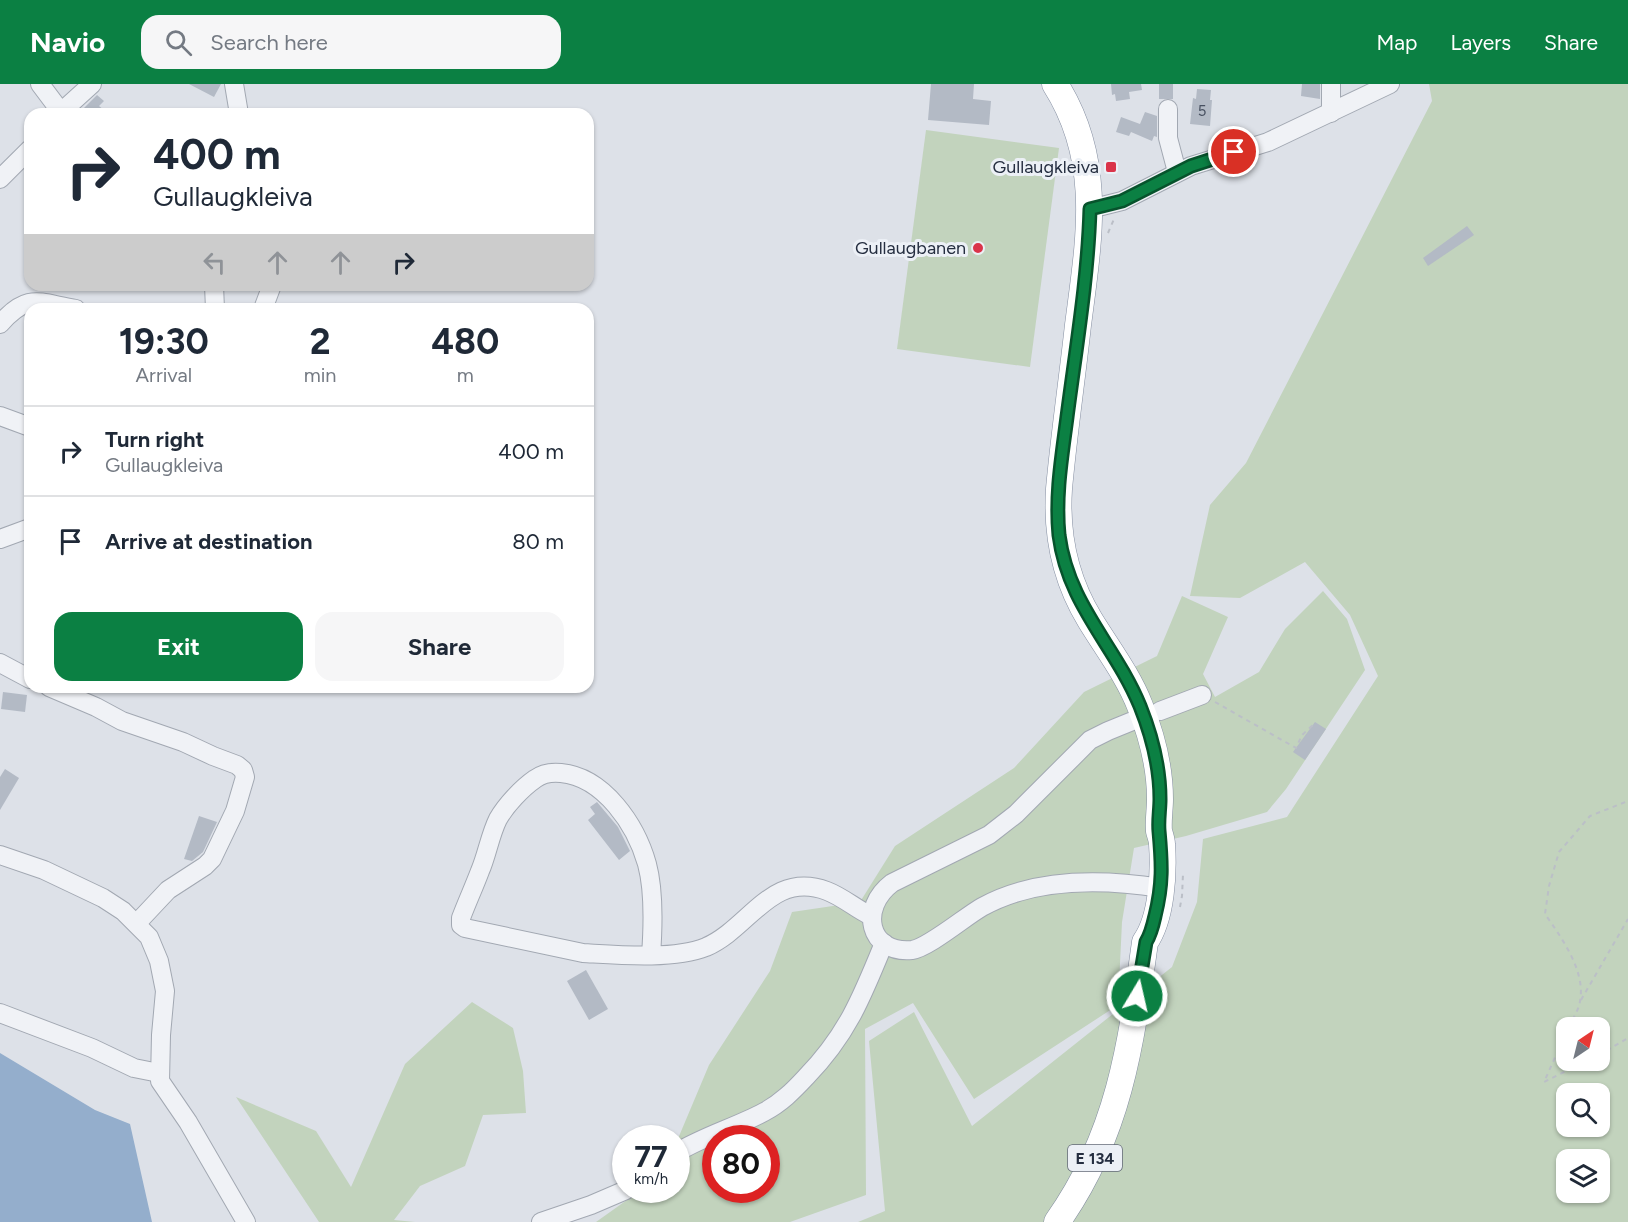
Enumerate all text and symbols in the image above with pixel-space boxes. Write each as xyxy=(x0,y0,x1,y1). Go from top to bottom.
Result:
search box xyxy=(141,15,561,69)
text: Navio xyxy=(30,25,105,59)
icon: search xyxy=(162,26,195,59)
text: Search here xyxy=(210,29,328,56)
text: Map xyxy=(1377,30,1417,55)
text: Layers xyxy=(1450,30,1511,55)
text: Share xyxy=(1544,30,1598,55)
house number: 5 xyxy=(1198,102,1206,120)
pin xyxy=(1208,126,1259,177)
text: 400 m xyxy=(153,129,281,180)
icon: right xyxy=(54,132,132,210)
icon: arrive xyxy=(1217,135,1250,168)
place label: Gullaugkleiva xyxy=(993,156,1099,178)
marker: Gullaugkleiva xyxy=(1104,160,1118,174)
text: Gullaugkleiva xyxy=(153,180,313,213)
place label: Gullaugbanen xyxy=(855,237,966,259)
marker: Gullaugbanen xyxy=(971,241,985,255)
icon: left xyxy=(198,246,231,279)
icon: ahead xyxy=(261,246,294,279)
icon: ahead xyxy=(324,246,357,279)
icon: right xyxy=(387,246,420,279)
text: 19:30 xyxy=(119,320,209,363)
text: 2 xyxy=(310,320,330,363)
text: 480 xyxy=(431,320,499,363)
text: Arrival xyxy=(136,363,192,387)
text: min xyxy=(304,363,336,387)
text: m xyxy=(457,363,474,387)
text: Turn right xyxy=(105,426,204,453)
icon: right xyxy=(54,435,87,468)
text: 400 m xyxy=(498,438,564,465)
text: Gullaugkleiva xyxy=(105,453,223,477)
icon: arrive xyxy=(54,525,87,558)
text: Arrive at destination xyxy=(105,528,313,555)
text: 80 m xyxy=(512,528,564,555)
button: Exit xyxy=(54,612,303,681)
button: Share xyxy=(315,612,564,681)
position arrow xyxy=(1105,964,1169,1028)
north arrow xyxy=(1556,1017,1610,1071)
map controls xyxy=(1556,1017,1610,1203)
button: search xyxy=(1556,1083,1610,1137)
speed limit sign: 80 xyxy=(702,1125,780,1203)
text: 77 xyxy=(634,1138,668,1175)
road number: E 134 xyxy=(1068,1145,1122,1171)
button: layers xyxy=(1556,1149,1610,1203)
text: km/h xyxy=(634,1170,668,1188)

